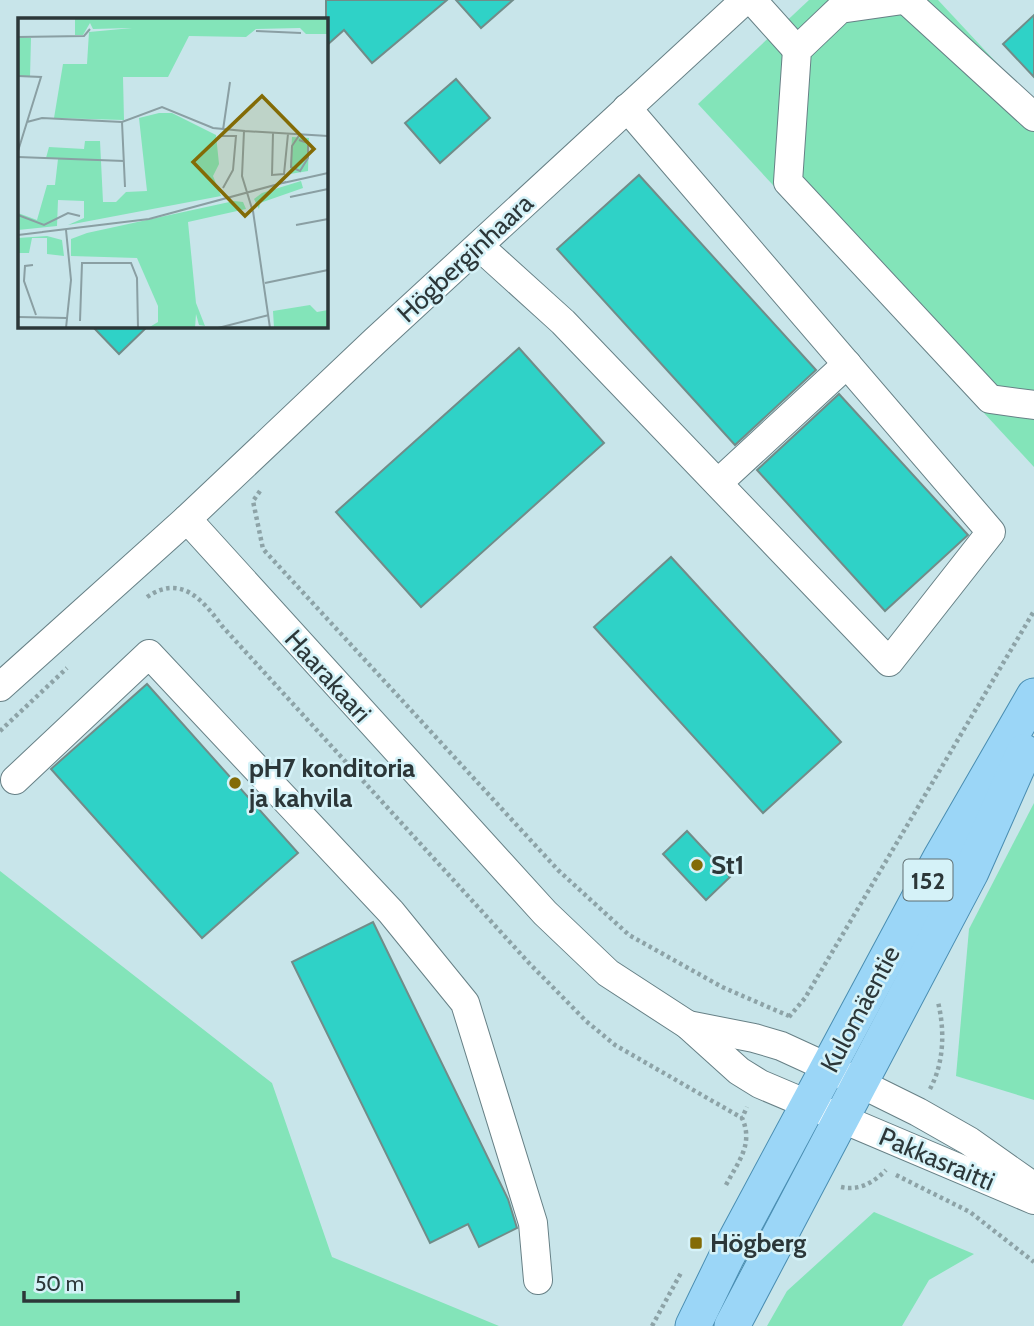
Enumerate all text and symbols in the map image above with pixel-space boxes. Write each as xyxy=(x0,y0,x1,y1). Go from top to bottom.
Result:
inset map xyxy=(18,18,327,327)
street label: Högberginhaara xyxy=(390,187,540,329)
street label: Haarakaari xyxy=(278,623,378,729)
place label: pH7 konditoria ja kahvila xyxy=(248,752,415,814)
marker: pH7 konditoria ja kahvila xyxy=(227,775,243,791)
place label: St1 xyxy=(711,849,744,881)
marker: St1 xyxy=(689,857,705,873)
road number: 152 xyxy=(904,860,953,900)
street label: Kulomäentie xyxy=(813,940,907,1078)
street label: Pakkasraitti xyxy=(874,1120,1000,1198)
place label: Högberg xyxy=(710,1227,806,1259)
marker: Högberg xyxy=(688,1235,704,1251)
scale bar xyxy=(24,1260,238,1304)
text: 50 m xyxy=(35,1271,84,1296)

